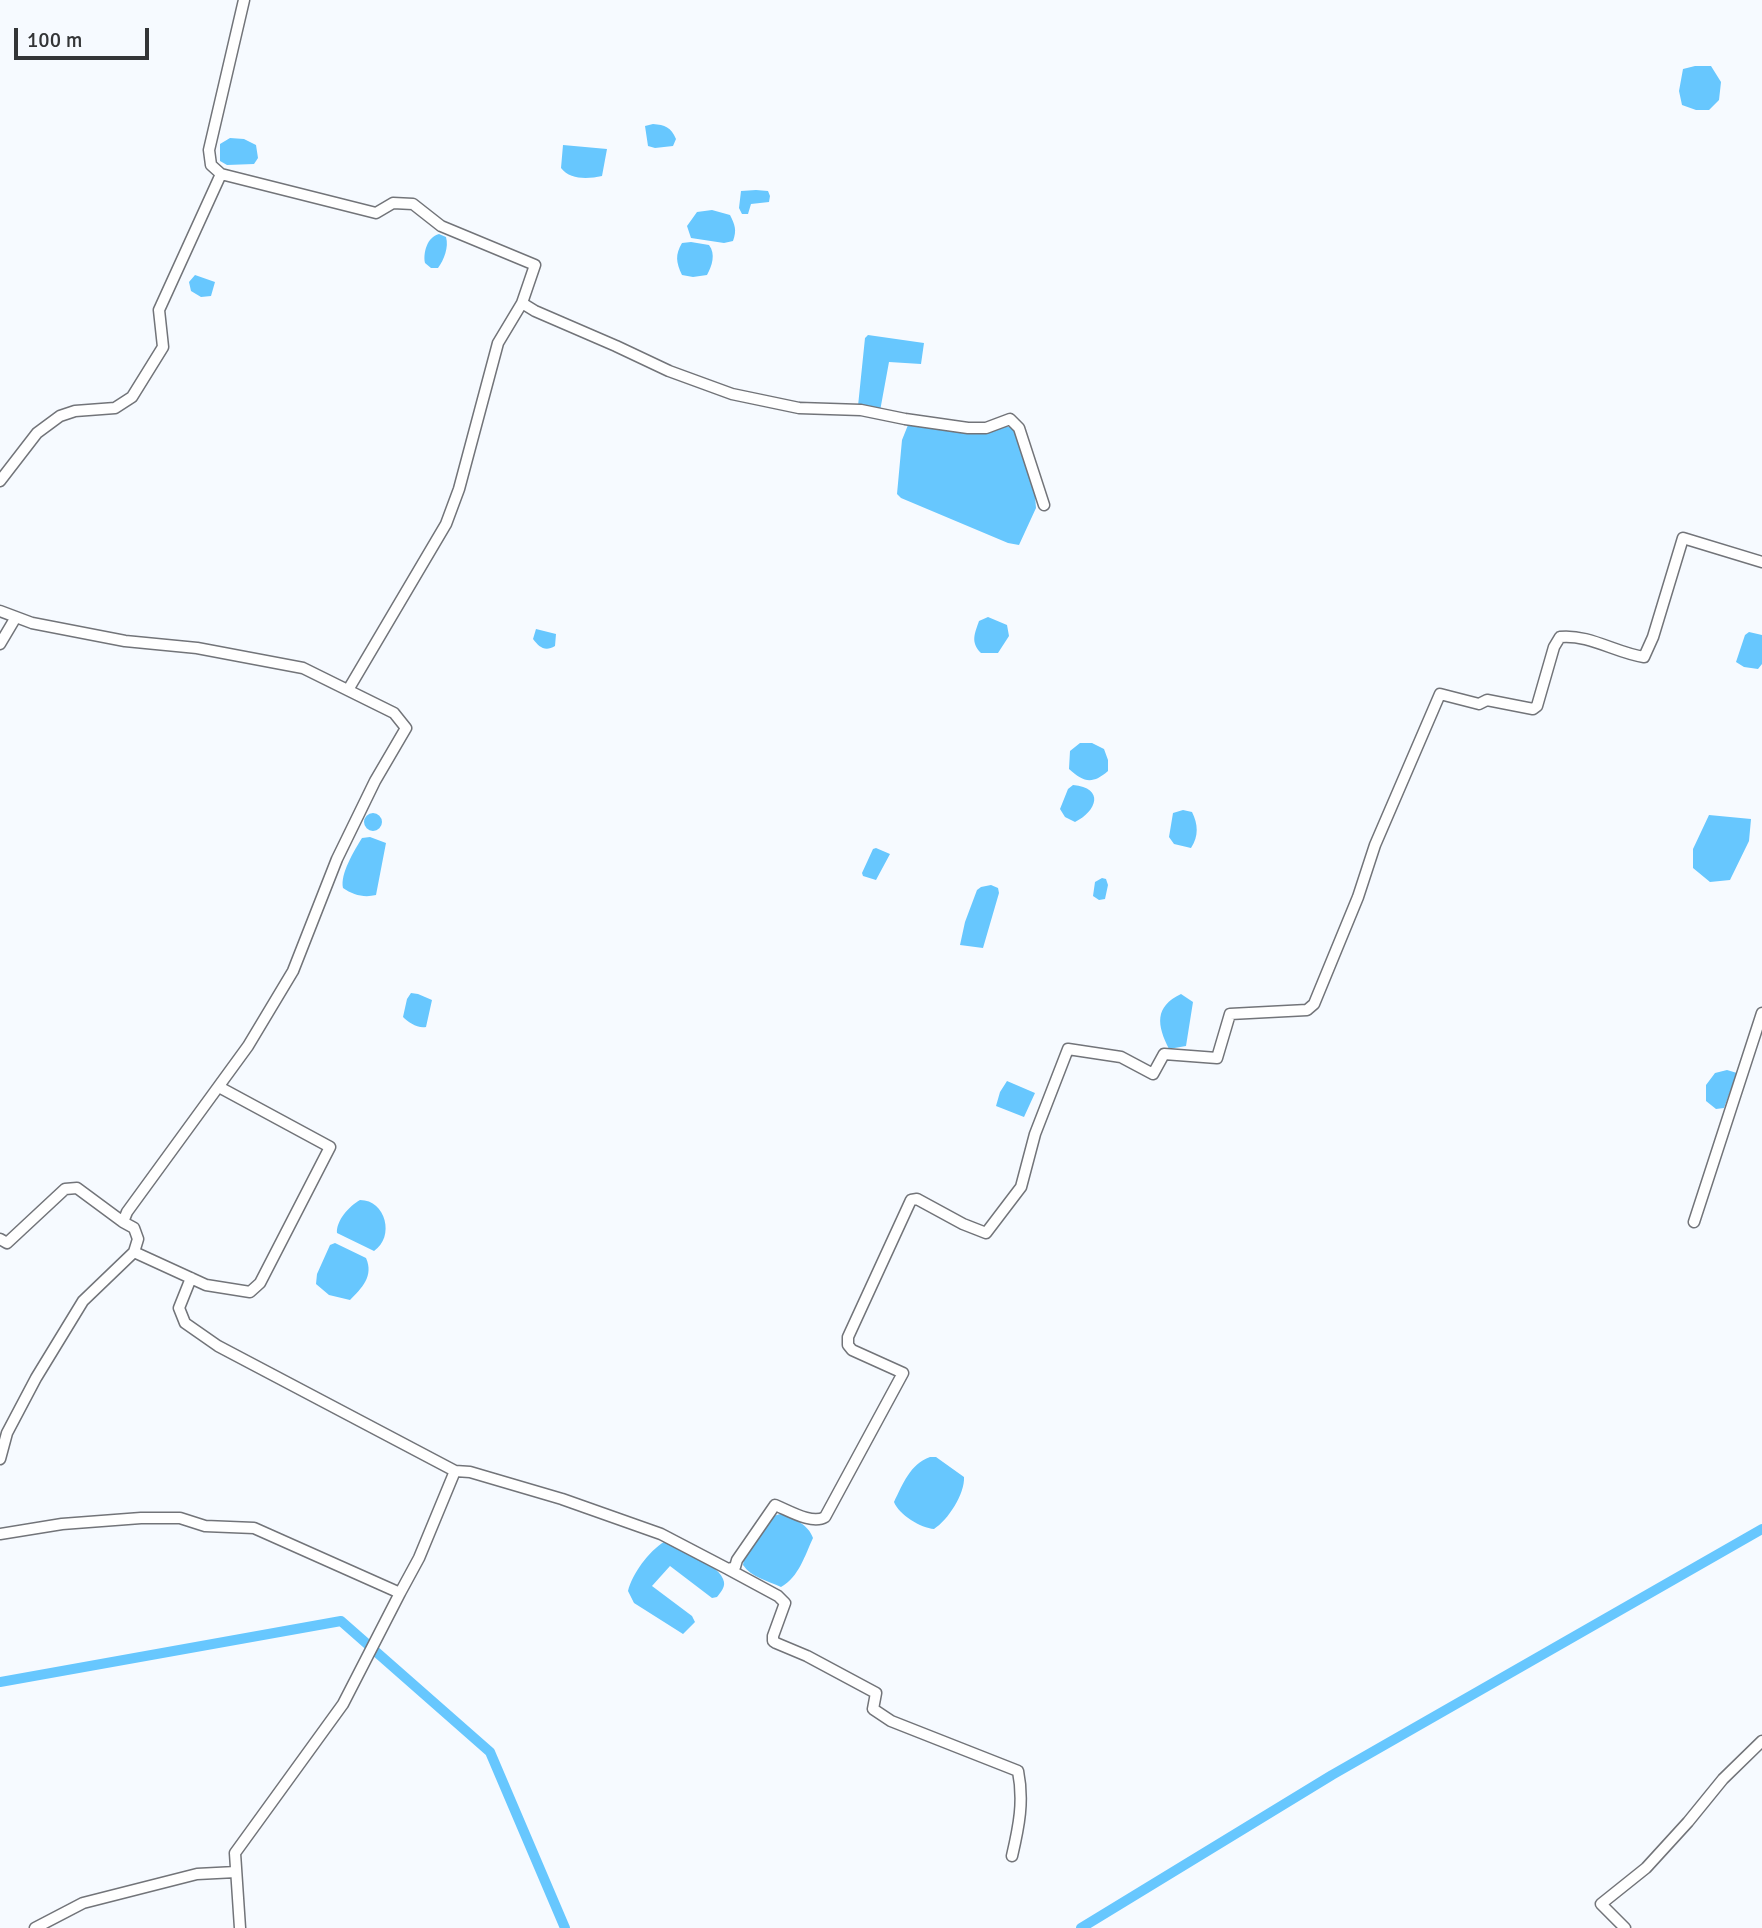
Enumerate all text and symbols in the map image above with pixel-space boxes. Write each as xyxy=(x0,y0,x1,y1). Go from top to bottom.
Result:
scale bar xyxy=(18,14,152,58)
text: 100 m xyxy=(27,27,82,53)

